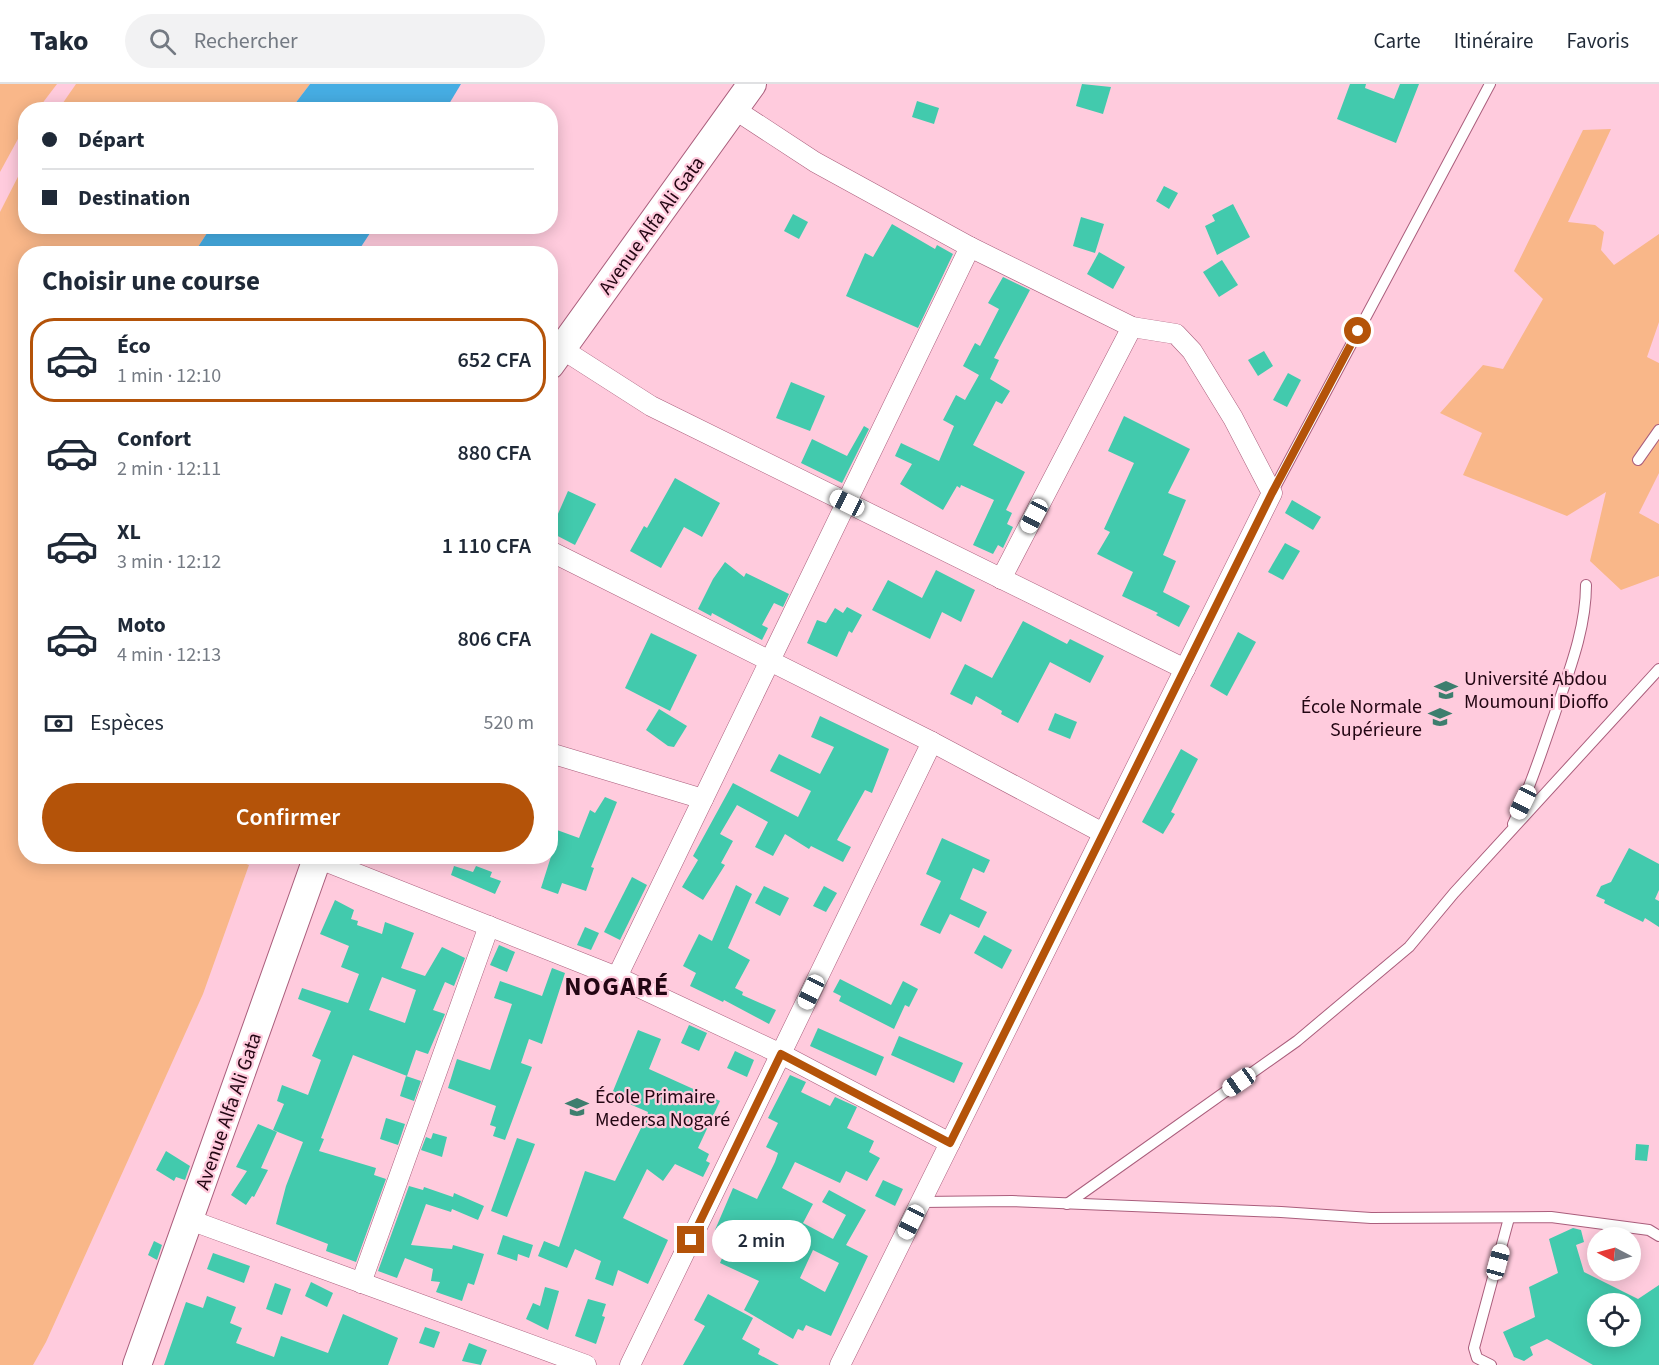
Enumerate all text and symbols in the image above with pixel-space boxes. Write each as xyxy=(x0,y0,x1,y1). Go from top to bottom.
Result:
search box xyxy=(125,14,545,68)
text: Tako xyxy=(30,21,89,61)
icon: search xyxy=(146,25,179,58)
text: Rechercher xyxy=(194,25,298,57)
text: Carte xyxy=(1374,26,1421,56)
text: Itinéraire xyxy=(1454,26,1533,56)
text: Favoris xyxy=(1566,26,1629,56)
text: Départ xyxy=(78,124,145,156)
street label: Avenue Alfa Ali Gata xyxy=(592,151,711,300)
text: Destination xyxy=(78,182,190,214)
text: Choisir une course xyxy=(42,262,260,301)
route start xyxy=(1344,317,1371,344)
text: Éco xyxy=(117,330,151,362)
icon: car xyxy=(45,333,99,387)
text: 652 CFA xyxy=(457,344,531,376)
text: 1 min · 12:10 xyxy=(117,362,221,390)
text: Confort xyxy=(117,423,191,455)
icon: car xyxy=(45,426,99,480)
text: 880 CFA xyxy=(457,437,531,469)
text: 2 min · 12:11 xyxy=(117,455,221,483)
car xyxy=(827,487,867,519)
car xyxy=(1018,496,1050,536)
text: XL xyxy=(117,516,141,548)
icon: car xyxy=(45,519,99,573)
text: 1 110 CFA xyxy=(442,530,531,562)
text: 3 min · 12:12 xyxy=(117,548,221,576)
text: Moto xyxy=(117,609,166,641)
icon: car xyxy=(45,612,99,666)
text: 806 CFA xyxy=(457,623,531,655)
text: 4 min · 12:13 xyxy=(117,641,221,669)
place label: Université Abdou Moumouni Dioffo xyxy=(1464,665,1609,716)
school or university icon: Université Abdou Moumouni Dioffo xyxy=(1433,677,1459,703)
place label: École Normale Supérieure xyxy=(1301,693,1422,744)
school or university icon: École Normale Supérieure xyxy=(1427,704,1453,730)
icon: cash xyxy=(42,707,75,740)
text: Espèces xyxy=(90,707,164,739)
text: 520 m xyxy=(484,709,534,737)
car xyxy=(1507,782,1539,822)
button: Confirmer xyxy=(42,783,534,852)
district label: NOGARÉ xyxy=(564,968,670,1005)
car xyxy=(795,972,827,1012)
street label: Avenue Alfa Ali Gata xyxy=(189,1029,269,1194)
car xyxy=(1219,1064,1259,1100)
place label: École Primaire Medersa Nogaré xyxy=(595,1083,730,1134)
school or university icon: École Primaire Medersa Nogaré xyxy=(564,1094,590,1120)
car xyxy=(895,1202,927,1242)
callout: 2 min xyxy=(712,1219,811,1261)
route end xyxy=(677,1226,704,1253)
text: 2 min xyxy=(738,1227,785,1255)
north arrow xyxy=(1587,1227,1641,1281)
map controls xyxy=(1587,1227,1641,1347)
car xyxy=(1485,1242,1511,1282)
button: locate xyxy=(1587,1293,1641,1347)

